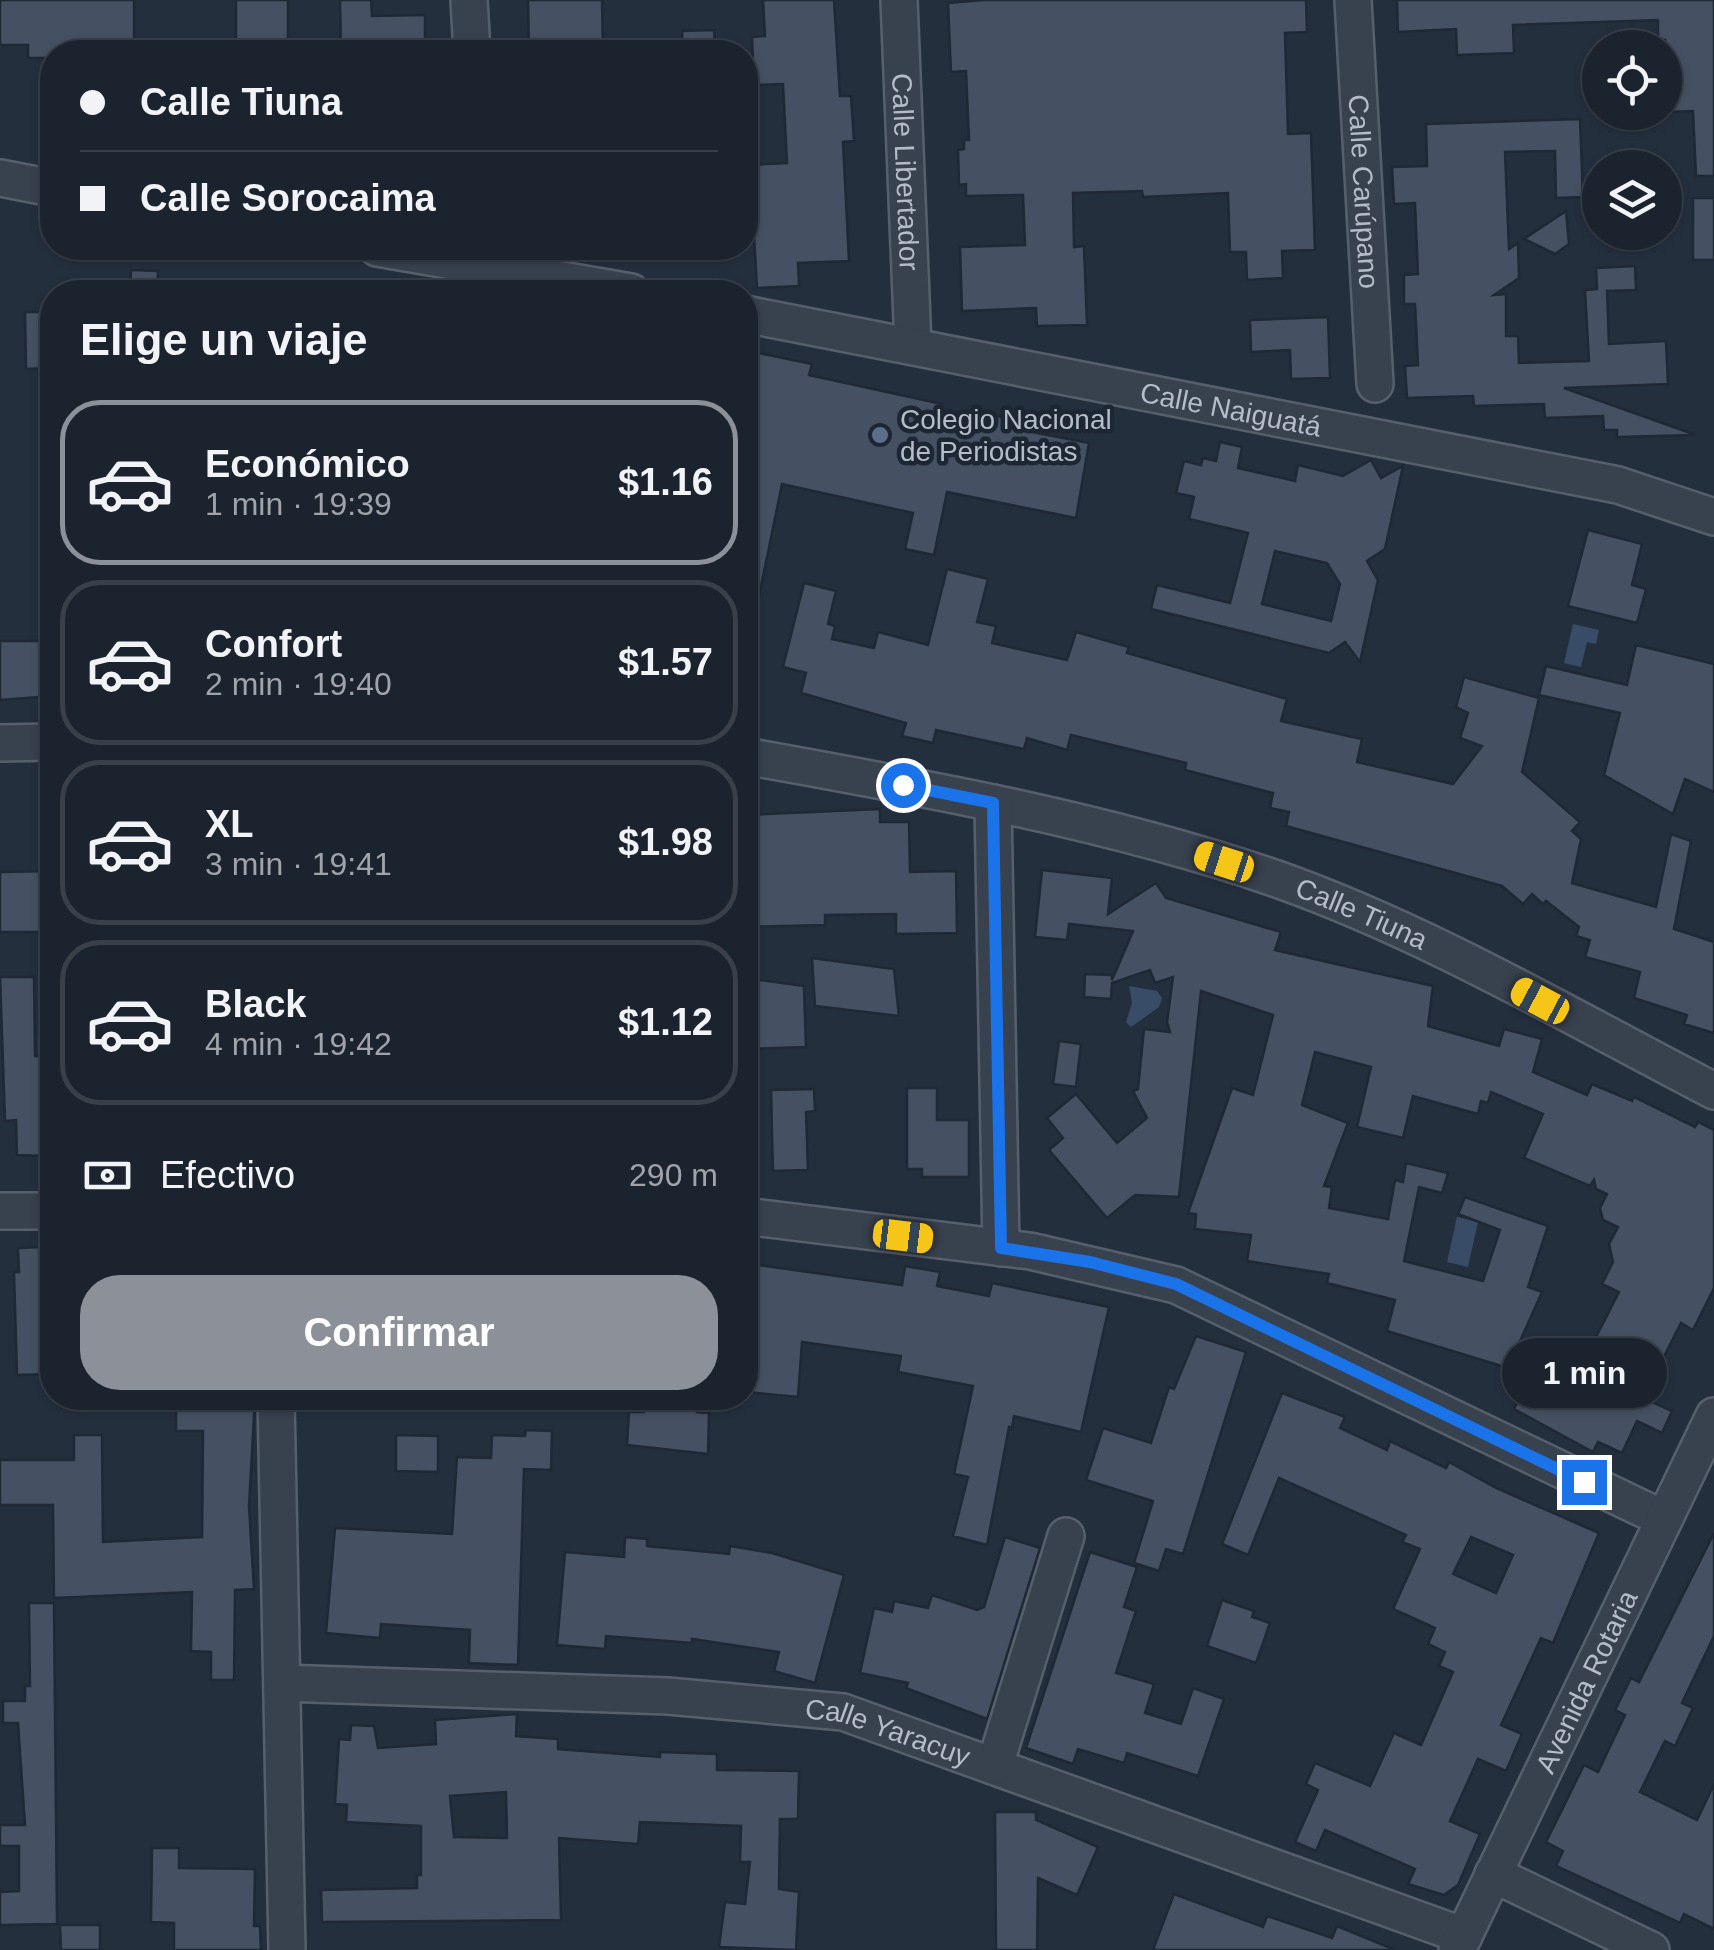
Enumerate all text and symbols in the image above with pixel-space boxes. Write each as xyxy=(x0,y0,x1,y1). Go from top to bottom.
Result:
map controls xyxy=(1582,30,1682,250)
button: locate xyxy=(1582,30,1682,130)
street label: Calle Libertador xyxy=(886,72,925,271)
text: Calle Tiuna xyxy=(140,81,342,123)
street label: Calle Carúpano xyxy=(1342,94,1385,290)
button: layers xyxy=(1582,150,1682,250)
text: Calle Sorocaima xyxy=(140,177,436,219)
text: Elige un viaje xyxy=(80,314,368,365)
street label: Calle Naiguatá xyxy=(1138,377,1324,443)
place label: Colegio Nacional de Periodistas xyxy=(900,404,1112,467)
marker: Colegio Nacional de Periodistas xyxy=(869,424,891,446)
icon: car xyxy=(85,438,175,528)
text: Económico xyxy=(205,443,410,485)
text: $1.16 xyxy=(618,461,713,503)
text: 1 min · 19:39 xyxy=(205,486,392,522)
icon: car xyxy=(85,618,175,708)
text: Confort xyxy=(205,623,342,665)
text: $1.57 xyxy=(618,641,713,683)
text: 2 min · 19:40 xyxy=(205,666,392,702)
route start xyxy=(881,763,926,808)
icon: car xyxy=(85,798,175,888)
text: XL xyxy=(205,803,254,845)
text: $1.98 xyxy=(618,821,713,863)
car xyxy=(1191,838,1257,886)
text: 3 min · 19:41 xyxy=(205,846,392,882)
street label: Calle Tiuna xyxy=(1291,872,1433,956)
car xyxy=(1506,974,1574,1028)
icon: car xyxy=(85,978,175,1068)
text: Black xyxy=(205,983,306,1025)
text: $1.12 xyxy=(618,1001,713,1043)
text: 4 min · 19:42 xyxy=(205,1026,392,1062)
icon: cash xyxy=(80,1148,135,1203)
text: Efectivo xyxy=(160,1154,295,1196)
text: 290 m xyxy=(629,1157,718,1193)
car xyxy=(871,1217,935,1255)
button: Confirmar xyxy=(80,1275,718,1390)
callout: 1 min xyxy=(1502,1337,1666,1407)
text: 1 min xyxy=(1543,1355,1626,1391)
route end xyxy=(1562,1460,1607,1505)
street label: Avenida Rotaria xyxy=(1530,1585,1644,1778)
street label: Calle Yaracuy xyxy=(804,1694,974,1773)

